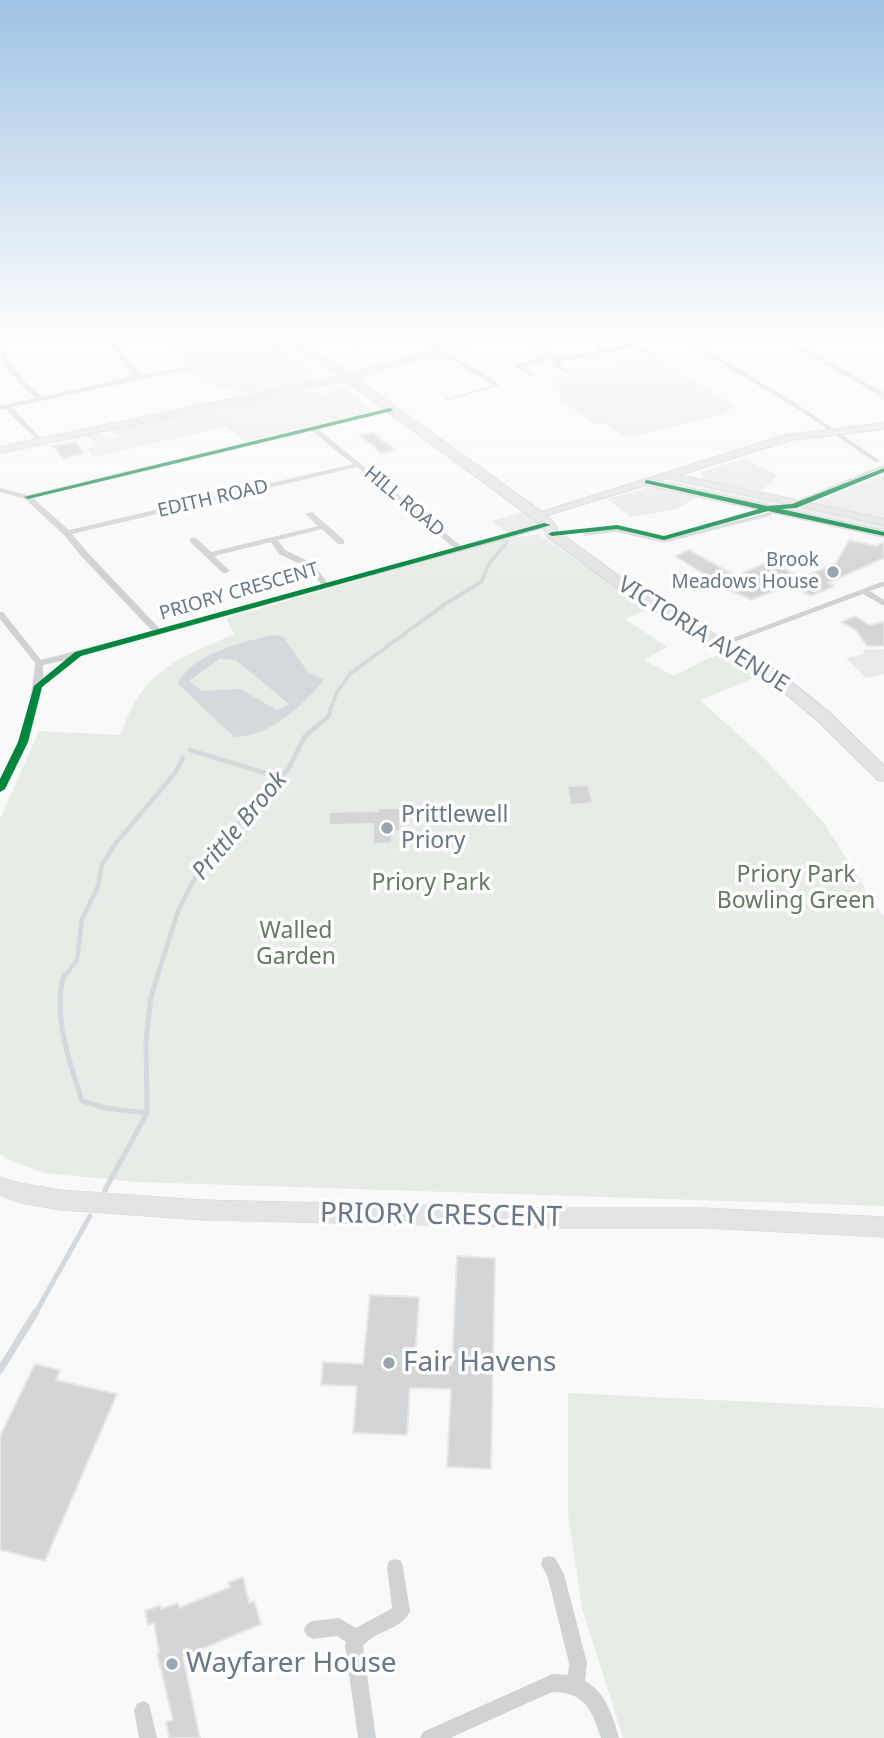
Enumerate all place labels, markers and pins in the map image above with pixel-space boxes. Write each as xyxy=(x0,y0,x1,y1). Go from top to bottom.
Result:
place label: Brook Meadows House xyxy=(671,550,819,594)
marker: Brook Meadows House xyxy=(825,564,841,580)
place label: Prittlewell Priory xyxy=(401,801,508,855)
marker: Prittlewell Priory xyxy=(379,820,395,836)
place label: Fair Havens xyxy=(403,1346,556,1380)
marker: Fair Havens xyxy=(381,1355,397,1371)
place label: Wayfarer House xyxy=(186,1647,397,1681)
marker: Wayfarer House xyxy=(164,1656,180,1672)

